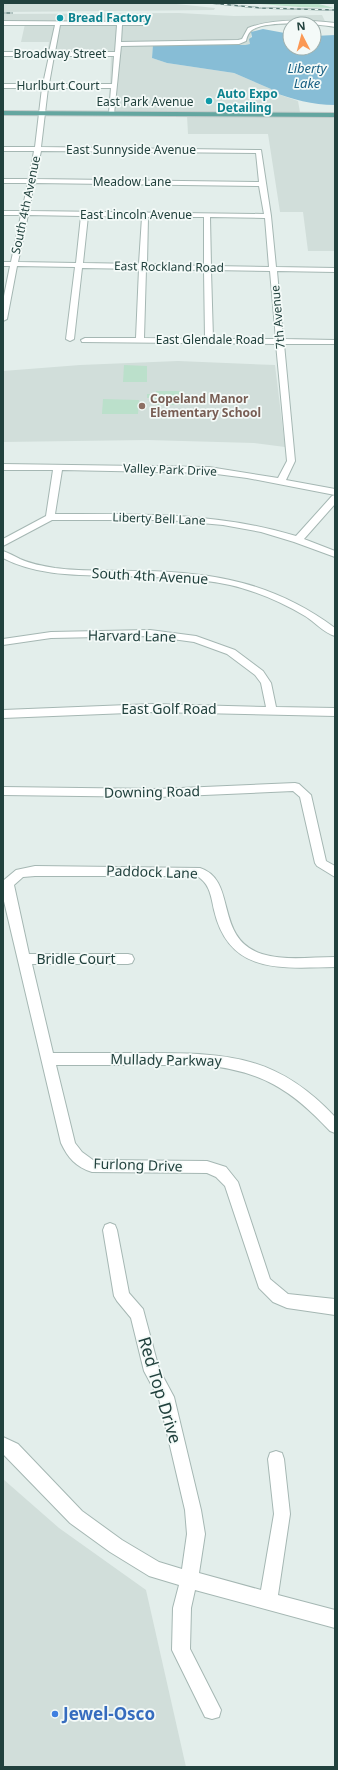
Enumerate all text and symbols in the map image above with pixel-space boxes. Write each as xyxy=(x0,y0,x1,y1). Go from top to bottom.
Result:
place label: Bread Factory xyxy=(68,9,151,26)
marker: Bread Factory xyxy=(55,13,65,23)
north arrow xyxy=(282,16,322,56)
text: N xyxy=(296,18,306,33)
street label: Broadway Street xyxy=(14,45,107,62)
water label: Liberty Lake xyxy=(287,59,327,92)
street label: Hurlburt Court xyxy=(16,77,100,94)
place label: Auto Expo Detailing xyxy=(217,85,278,116)
street label: East Park Avenue xyxy=(96,93,194,110)
marker: Auto Expo Detailing xyxy=(204,96,214,106)
street label: East Sunnyside Avenue xyxy=(66,141,196,158)
street label: South 4th Avenue xyxy=(7,154,44,256)
street label: Meadow Lane xyxy=(93,173,171,190)
street label: East Lincoln Avenue xyxy=(80,206,192,223)
street label: East Rockland Road xyxy=(114,257,224,276)
street label: 7th Avenue xyxy=(266,284,289,350)
street label: East Glendale Road xyxy=(156,331,264,348)
place label: Copeland Manor Elementary School xyxy=(150,390,261,421)
marker: Copeland Manor Elementary School xyxy=(137,401,147,411)
street label: Valley Park Drive xyxy=(123,459,217,480)
street label: Liberty Bell Lane xyxy=(112,508,206,529)
street label: South 4th Avenue xyxy=(91,563,209,588)
street label: Harvard Lane xyxy=(88,625,177,646)
street label: East Golf Road xyxy=(121,699,217,718)
street label: Downing Road xyxy=(104,781,200,802)
street label: Paddock Lane xyxy=(106,860,198,883)
street label: Bridle Court xyxy=(36,949,116,968)
street label: Mullady Parkway xyxy=(110,1049,223,1070)
street label: Furlong Drive xyxy=(93,1153,183,1176)
street label: Red Top Drive xyxy=(133,1334,188,1446)
place label: Jewel-Osco xyxy=(61,1702,155,1725)
marker: Jewel-Osco xyxy=(50,1709,60,1719)

